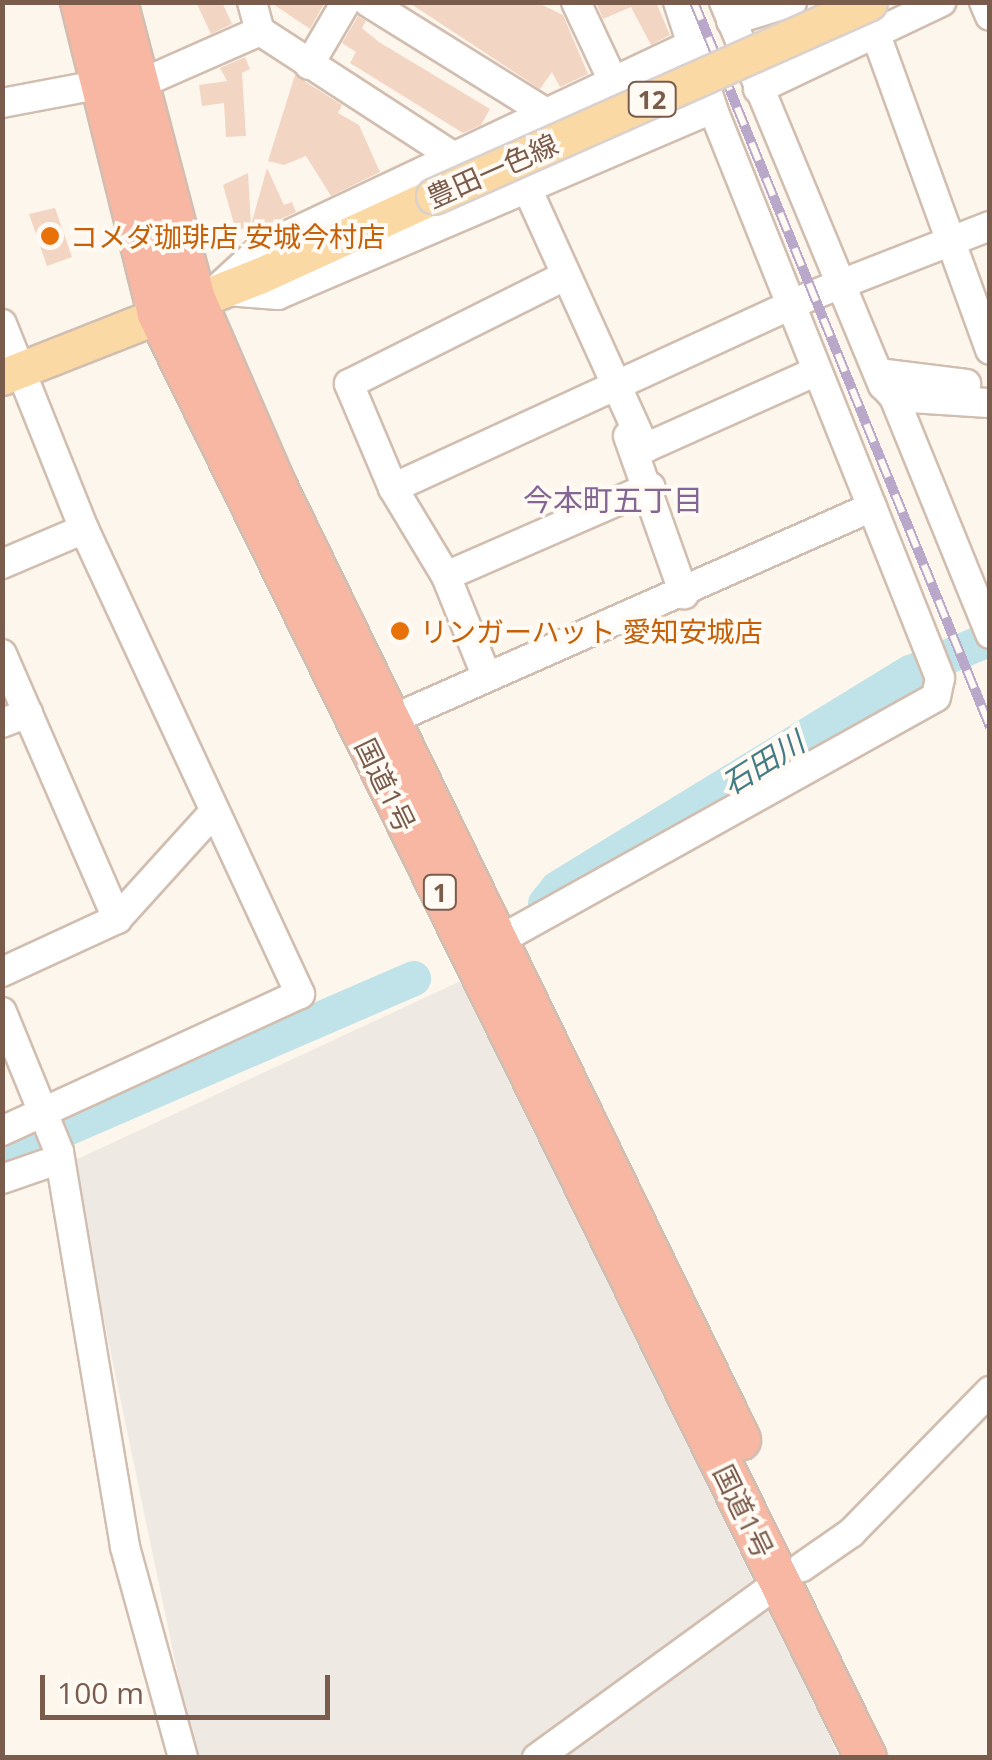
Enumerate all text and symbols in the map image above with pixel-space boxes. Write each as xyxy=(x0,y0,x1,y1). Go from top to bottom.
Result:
road number: 12 xyxy=(627,79,677,119)
street label: 豊田一色線 xyxy=(421,126,563,214)
place label: コメダ珈琲店 安城今村店 xyxy=(70,219,385,253)
marker: コメダ珈琲店 安城今村店 xyxy=(39,225,61,247)
district label: 今本町五丁目 xyxy=(523,482,703,518)
place label: リンガーハット 愛知安城店 xyxy=(420,614,763,648)
marker: リンガーハット 愛知安城店 xyxy=(389,620,411,642)
water label: 石田川 xyxy=(715,724,811,802)
street label: 国道1号 xyxy=(349,733,423,837)
road number: 1 xyxy=(422,872,458,912)
street label: 国道1号 xyxy=(707,1459,781,1563)
scale bar xyxy=(45,1655,335,1717)
text: 100 m xyxy=(57,1672,144,1713)

